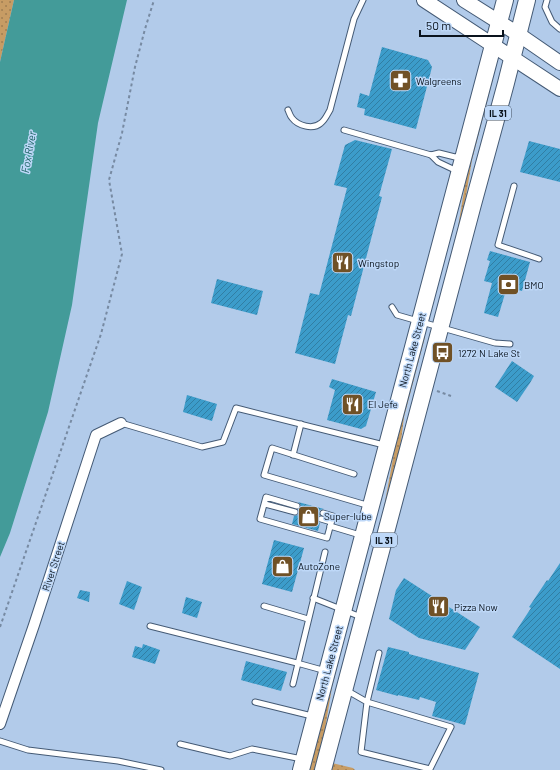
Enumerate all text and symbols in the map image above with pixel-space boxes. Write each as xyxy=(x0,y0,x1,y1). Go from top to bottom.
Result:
scale bar xyxy=(420,12,503,38)
text: 50 m xyxy=(426,18,451,32)
pharmacy icon: Walgreens xyxy=(388,68,414,94)
place label: Walgreens xyxy=(416,75,462,87)
road number: IL 31 xyxy=(485,106,511,120)
water label: Fox River xyxy=(18,129,38,174)
restaurant icon: Wingstop xyxy=(330,250,356,276)
place label: Wingstop xyxy=(358,257,399,269)
bank icon: BMO xyxy=(495,272,521,298)
place label: BMO xyxy=(524,279,544,291)
street label: North Lake Street xyxy=(396,311,428,389)
bus stop icon: 1272 N Lake St xyxy=(429,340,455,366)
place label: 1272 N Lake St xyxy=(458,347,520,359)
restaurant icon: El Jefe xyxy=(339,391,365,417)
place label: El Jefe xyxy=(368,398,398,410)
shop icon: Super-lube xyxy=(295,503,321,529)
place label: Super-lube xyxy=(324,510,372,522)
road number: IL 31 xyxy=(371,533,397,547)
street label: River Street xyxy=(39,539,67,592)
shop icon: AutoZone xyxy=(270,553,296,579)
place label: AutoZone xyxy=(298,560,340,572)
restaurant icon: Pizza Now xyxy=(426,594,452,620)
place label: Pizza Now xyxy=(454,601,498,613)
street label: North Lake Street xyxy=(313,624,345,702)

